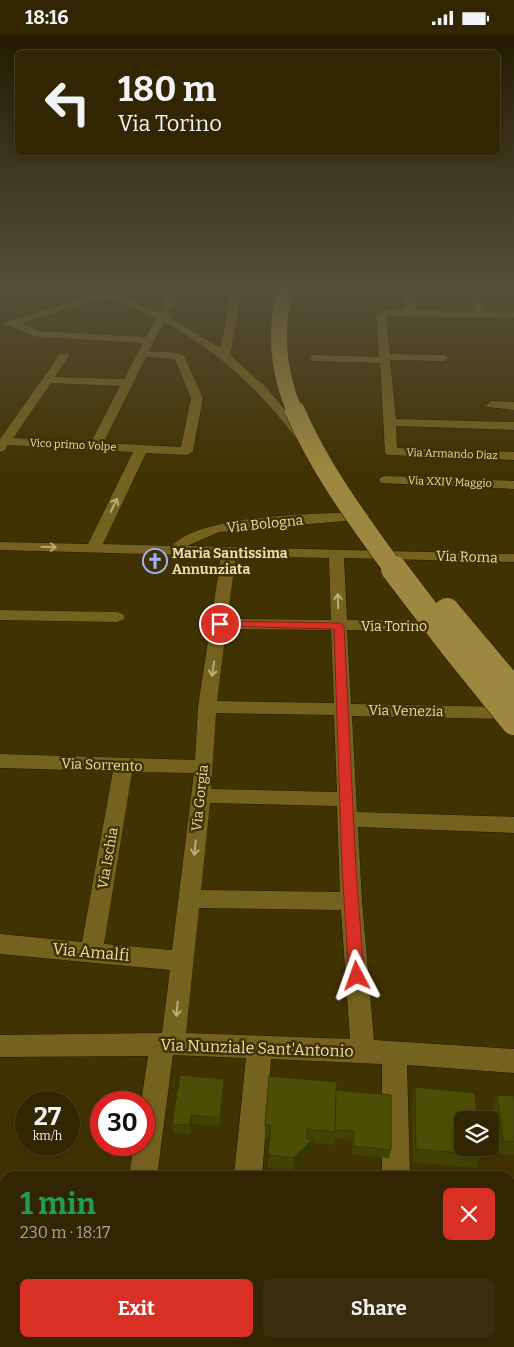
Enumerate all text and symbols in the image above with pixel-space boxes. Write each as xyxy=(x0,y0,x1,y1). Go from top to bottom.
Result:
text: 18:16 xyxy=(25,6,69,29)
text: 180 m xyxy=(118,68,216,110)
icon: left xyxy=(35,70,100,135)
text: Via Torino xyxy=(118,110,222,137)
street label: Vico primo Volpe xyxy=(29,436,117,454)
street label: Via Armando Diaz xyxy=(406,446,498,462)
street label: Via XXIV Maggio xyxy=(408,474,492,490)
one-way arrow xyxy=(110,498,119,513)
street label: Via Bologna xyxy=(226,512,304,536)
one-way arrow xyxy=(40,543,56,552)
place label: Maria Santissima Annunziata xyxy=(172,545,288,578)
street label: Via Roma xyxy=(436,547,498,567)
church icon: Maria Santissima Annunziata xyxy=(142,548,168,574)
one-way arrow xyxy=(333,593,343,610)
pin xyxy=(199,603,241,645)
icon: arrive xyxy=(206,610,234,638)
street label: Via Torino xyxy=(361,618,427,635)
one-way arrow xyxy=(208,661,218,677)
street label: Via Venezia xyxy=(368,702,444,720)
street label: Via Sorrento xyxy=(61,755,143,775)
street label: Via Gorgia xyxy=(188,763,212,832)
street label: Via Ischia xyxy=(94,826,122,890)
one-way arrow xyxy=(190,840,200,856)
street label: Via Amalfi xyxy=(52,939,130,965)
position arrow xyxy=(330,949,382,1001)
one-way arrow xyxy=(172,1001,182,1017)
street label: Via Nunziale Sant'Antonio xyxy=(160,1035,354,1061)
speed limit sign: 30 xyxy=(90,1091,155,1156)
text: 27 xyxy=(34,1102,61,1132)
map controls xyxy=(454,1111,499,1156)
button: layers xyxy=(454,1111,499,1156)
text: km/h xyxy=(33,1129,62,1143)
text: 1 min xyxy=(20,1186,96,1222)
button: close xyxy=(443,1188,495,1240)
text: 230 m · 18:17 xyxy=(20,1223,110,1242)
button: Exit xyxy=(20,1279,253,1337)
button: Share xyxy=(263,1279,495,1337)

